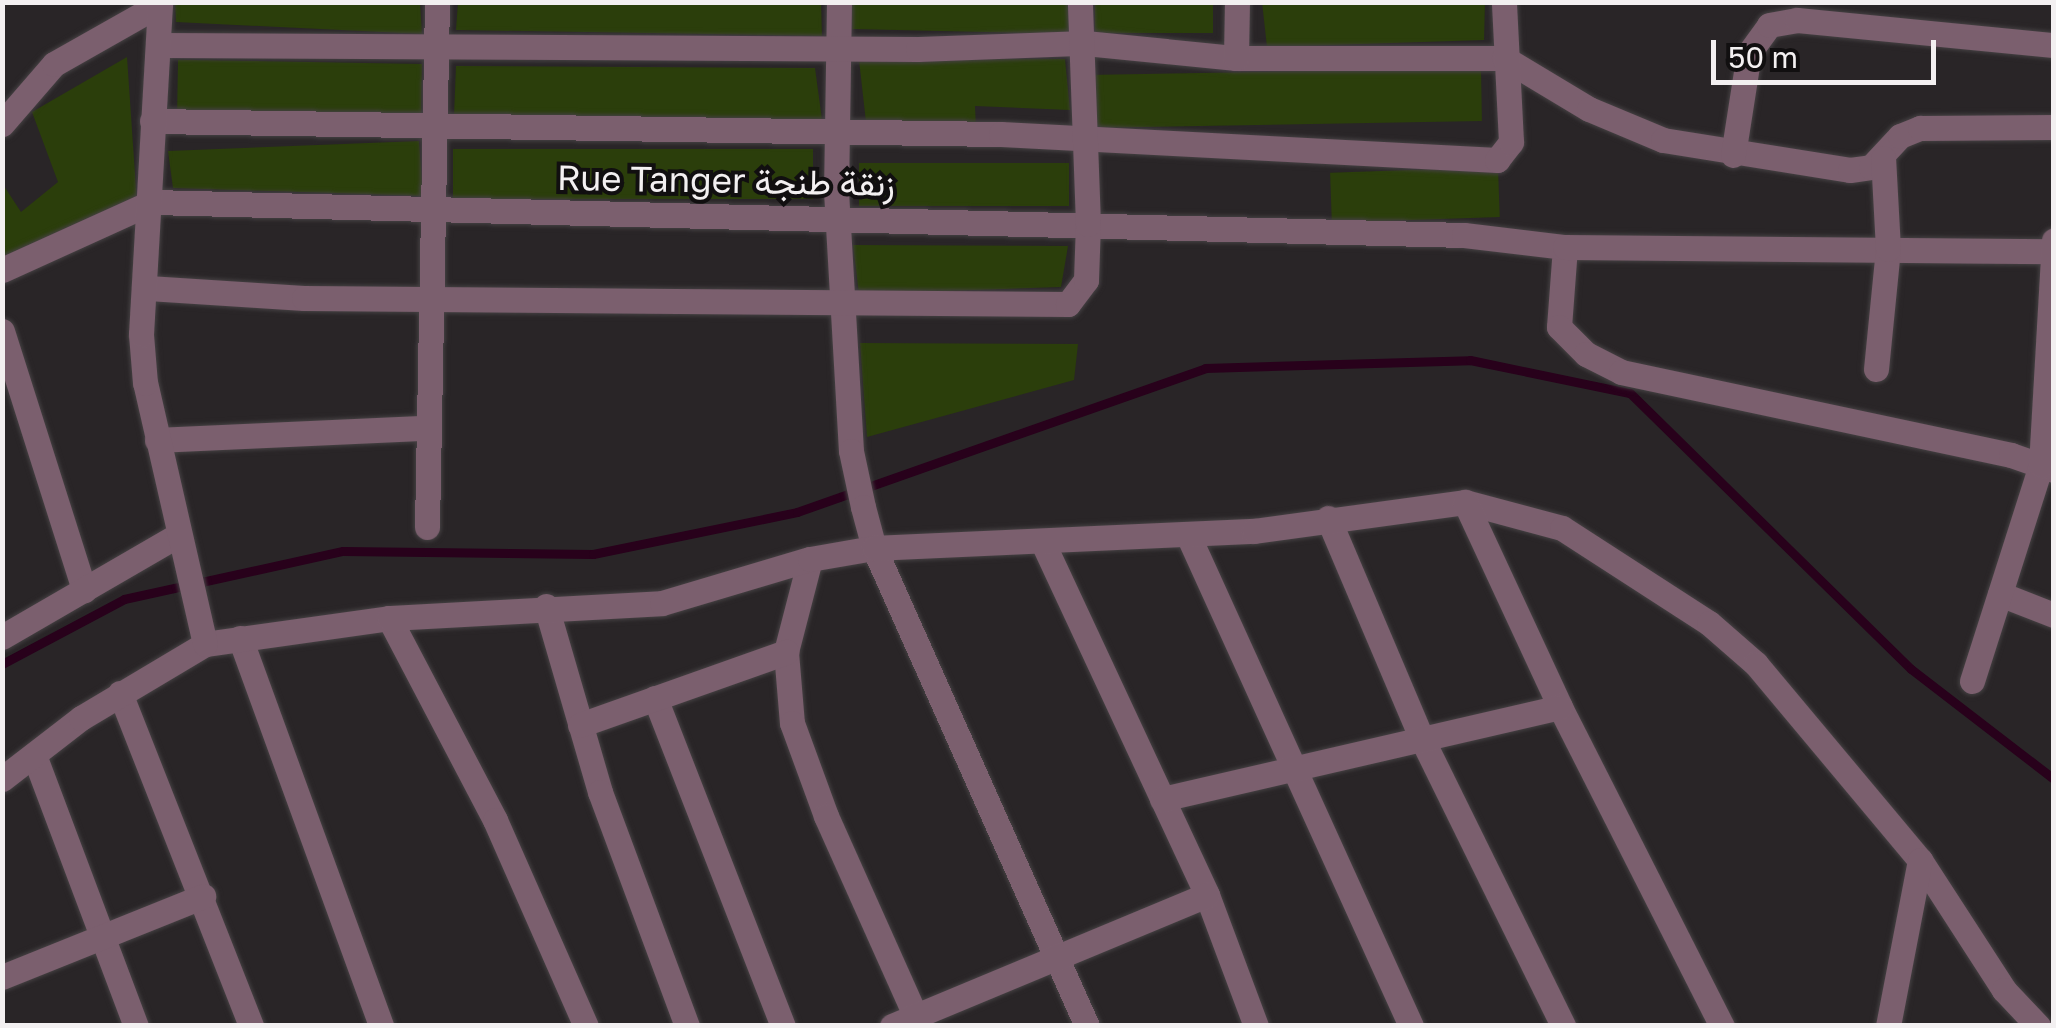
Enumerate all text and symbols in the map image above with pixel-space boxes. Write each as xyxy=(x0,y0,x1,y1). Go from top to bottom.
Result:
scale bar xyxy=(1716,20,1941,82)
text: 50 m xyxy=(1728,39,1798,75)
street label: Rue Tanger زنقة طنجة xyxy=(557,156,895,204)

